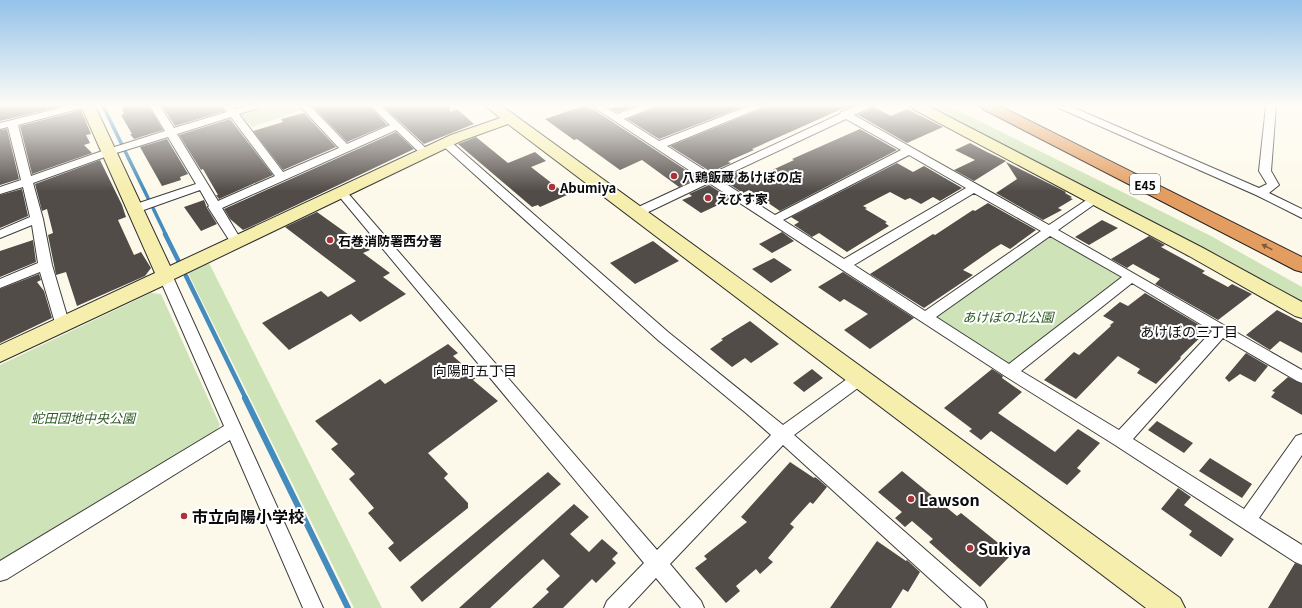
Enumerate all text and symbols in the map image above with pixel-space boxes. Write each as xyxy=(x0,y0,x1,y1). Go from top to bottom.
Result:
place label: 八鶏飯蔵 あけぼの店 xyxy=(682,167,802,186)
marker: 八鶏飯蔵 あけぼの店 xyxy=(669,171,679,181)
road number: E45 xyxy=(1130,174,1160,194)
place label: Abumiya xyxy=(559,178,616,197)
marker: Abumiya xyxy=(547,182,557,192)
place label: えびす家 xyxy=(716,189,768,208)
marker: えびす家 xyxy=(703,193,713,203)
place label: 石巻消防署西分署 xyxy=(338,231,442,250)
marker: 石巻消防署西分署 xyxy=(325,235,335,245)
one-way arrow xyxy=(1262,243,1273,250)
park label: あけぼの北公園 xyxy=(962,307,1055,326)
district label: あけぼの三丁目 xyxy=(1140,321,1238,341)
district label: 向陽町五丁目 xyxy=(433,360,517,380)
park label: 蛇田団地中央公園 xyxy=(31,408,137,427)
place label: Lawson xyxy=(919,487,980,511)
marker: Lawson xyxy=(906,494,916,504)
place label: 市立向陽小学校 xyxy=(192,504,304,528)
marker: 市立向陽小学校 xyxy=(179,511,189,521)
place label: Sukiya xyxy=(978,536,1031,560)
marker: Sukiya xyxy=(965,543,975,553)

